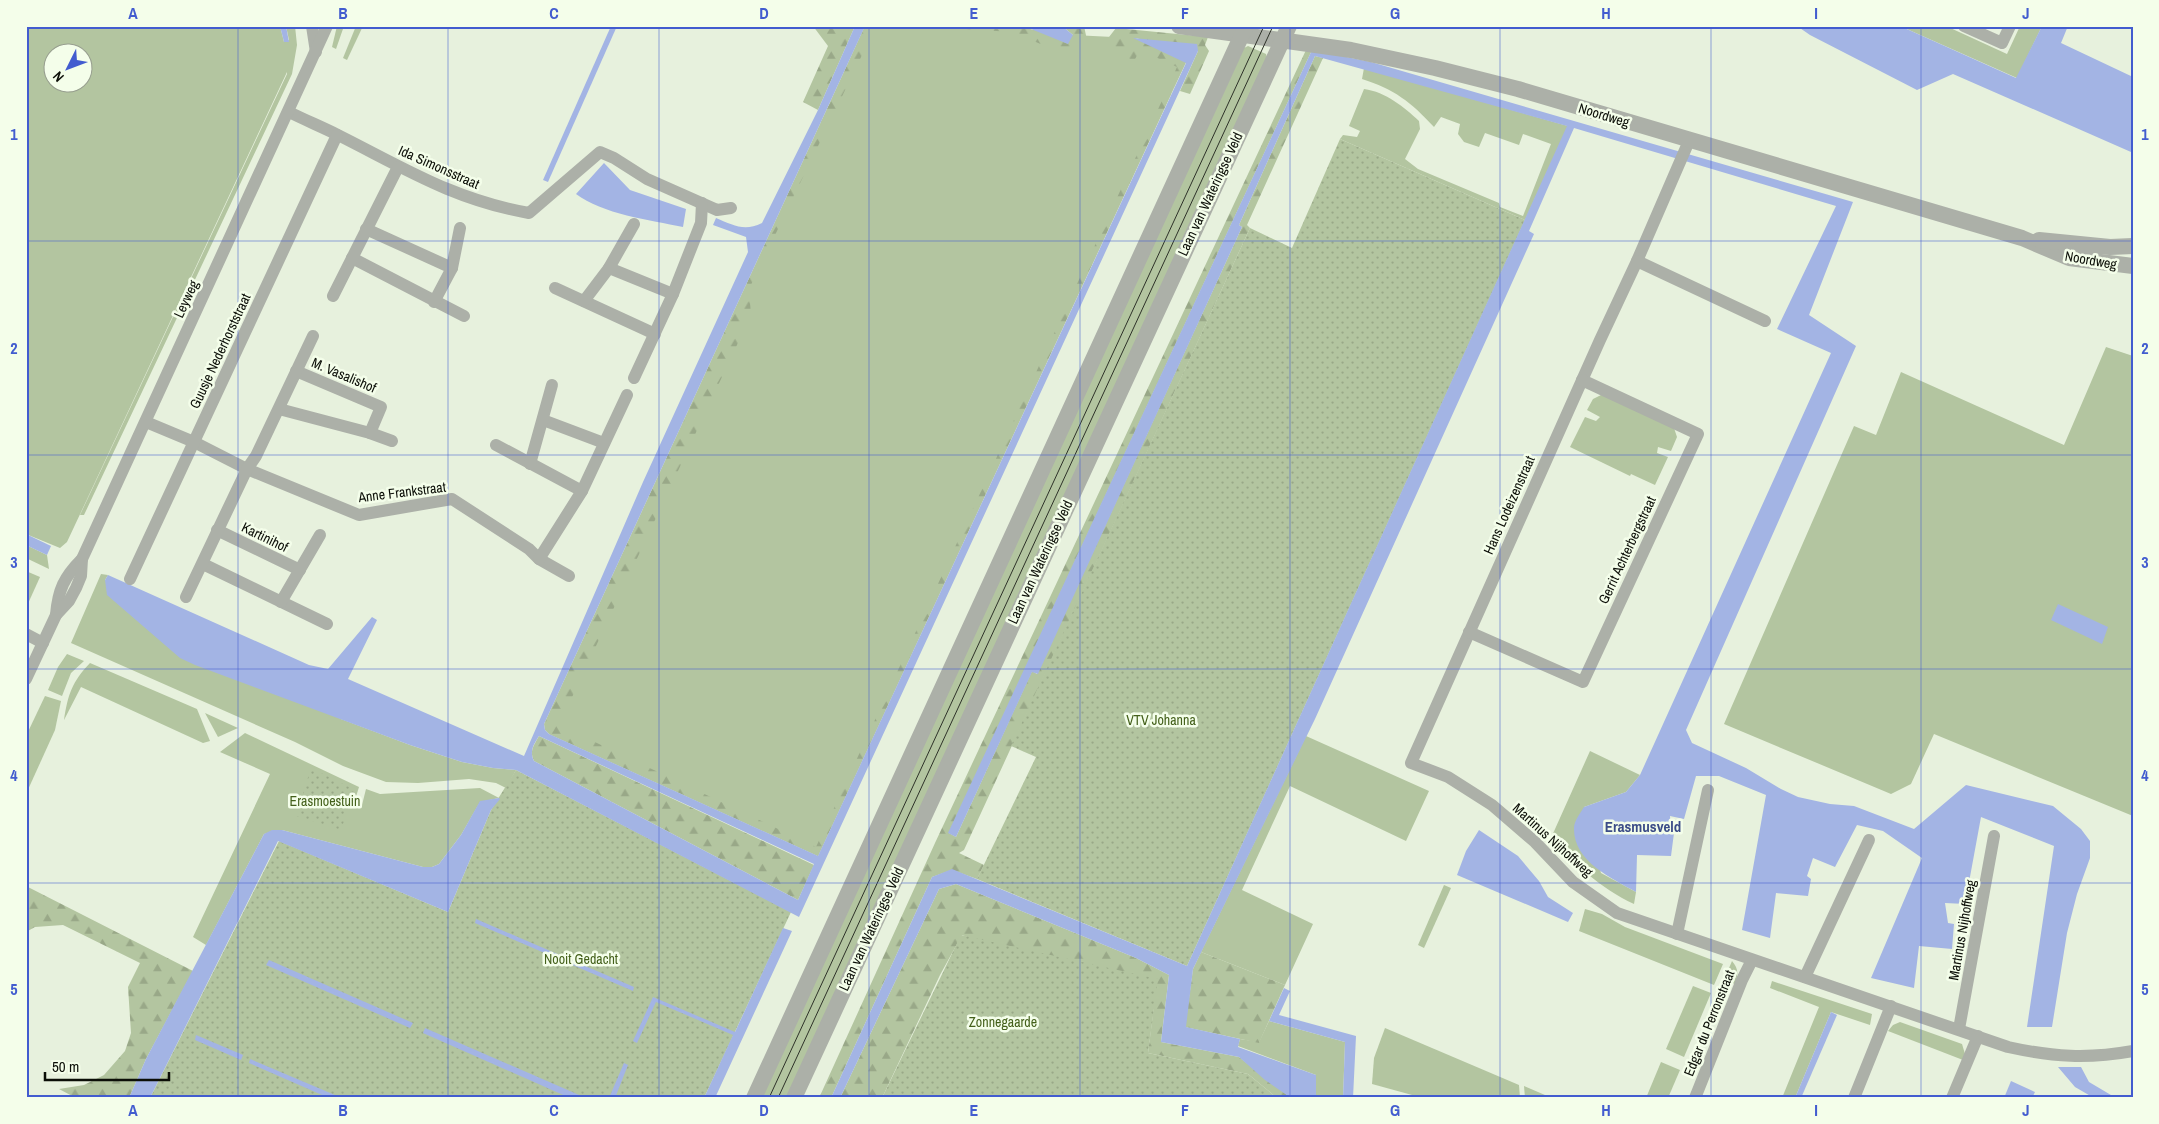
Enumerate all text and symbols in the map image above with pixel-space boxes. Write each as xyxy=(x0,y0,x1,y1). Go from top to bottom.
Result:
text: A xyxy=(128,2,138,24)
text: B xyxy=(338,2,348,24)
text: C xyxy=(549,2,559,24)
text: D xyxy=(759,2,769,24)
text: E xyxy=(970,2,979,24)
text: F xyxy=(1181,2,1189,24)
text: G xyxy=(1390,2,1400,24)
text: H xyxy=(1601,2,1611,24)
text: I xyxy=(1814,2,1818,24)
text: J xyxy=(2022,2,2030,24)
north arrow xyxy=(42,42,92,92)
text: N xyxy=(49,68,68,86)
street label: Noordweg xyxy=(1576,99,1632,131)
text: 1 xyxy=(10,123,18,145)
text: 1 xyxy=(2141,123,2149,145)
street label: Laan van Wateringse Veld xyxy=(1173,129,1247,259)
street label: Ida Simonsstraat xyxy=(396,141,482,193)
street label: Noordweg xyxy=(2064,247,2119,274)
street label: Leyweg xyxy=(169,277,203,321)
street label: Guusje Nederhorststraat xyxy=(185,291,255,411)
text: 2 xyxy=(10,337,18,359)
text: 2 xyxy=(2141,337,2149,359)
street label: M. Vasalishof xyxy=(309,353,380,397)
street label: Hans Lodeizenstraat xyxy=(1479,453,1539,557)
street label: Anne Frankstraat xyxy=(356,478,447,506)
street label: Gerrit Achterbergstraat xyxy=(1594,493,1660,607)
street label: Laan van Wateringse Veld xyxy=(1003,497,1077,627)
street label: Kartinihof xyxy=(239,518,292,556)
text: 3 xyxy=(10,551,18,573)
text: 3 xyxy=(2141,551,2149,573)
park label: VTV Johanna xyxy=(1126,711,1196,729)
text: 4 xyxy=(10,764,18,786)
text: 4 xyxy=(2141,764,2149,786)
park label: Erasmoestuin xyxy=(290,792,360,810)
street label: Martinus Nijhoffweg xyxy=(1509,799,1597,881)
district label: Erasmusveld xyxy=(1605,816,1681,837)
street label: Laan van Wateringse Veld xyxy=(834,864,908,994)
street label: Martinus Nijhoffweg xyxy=(1944,878,1980,982)
park label: Nooit Gedacht xyxy=(544,950,618,968)
street label: Edgar du Perronstraat xyxy=(1679,967,1739,1079)
text: 5 xyxy=(10,978,18,1000)
text: 5 xyxy=(2141,978,2149,1000)
park label: Zonnegaarde xyxy=(969,1013,1037,1031)
scale bar xyxy=(45,1049,169,1081)
text: 50 m xyxy=(52,1056,79,1077)
text: A xyxy=(128,1099,138,1121)
text: B xyxy=(338,1099,348,1121)
text: C xyxy=(549,1099,559,1121)
text: D xyxy=(759,1099,769,1121)
text: E xyxy=(970,1099,979,1121)
text: F xyxy=(1181,1099,1189,1121)
text: G xyxy=(1390,1099,1400,1121)
text: H xyxy=(1601,1099,1611,1121)
text: I xyxy=(1814,1099,1818,1121)
text: J xyxy=(2022,1099,2030,1121)

